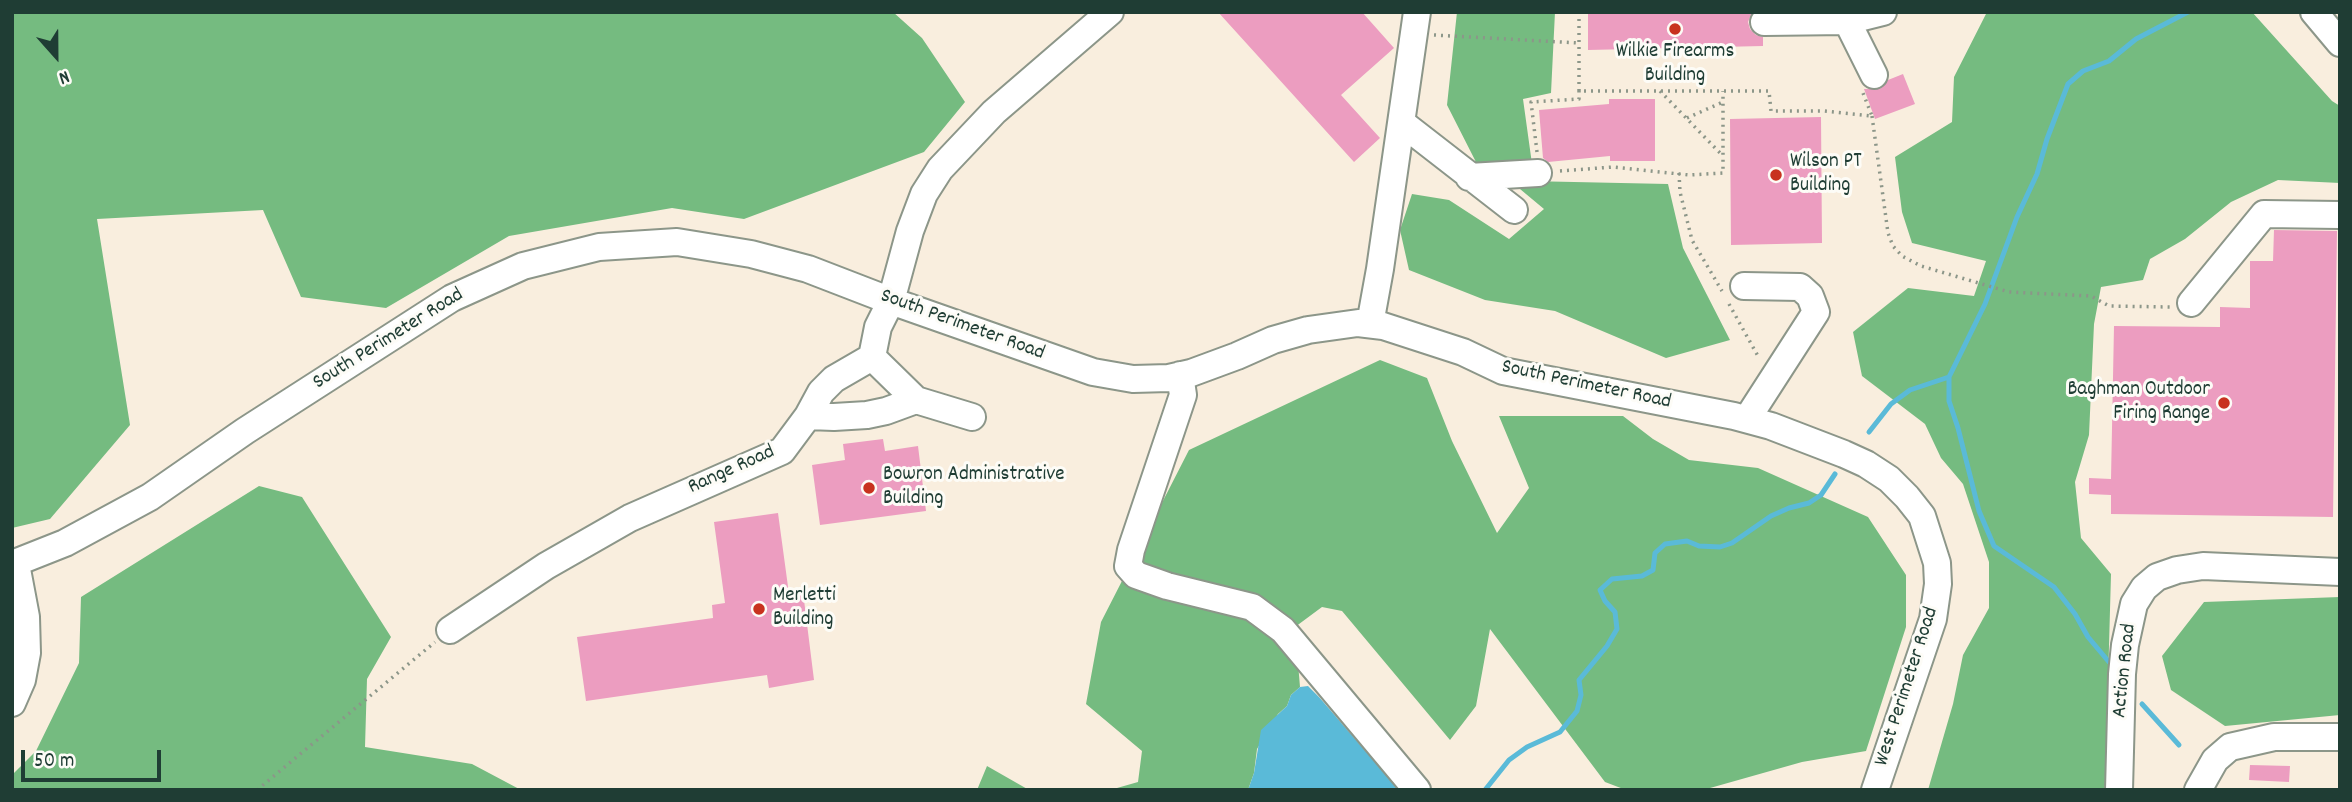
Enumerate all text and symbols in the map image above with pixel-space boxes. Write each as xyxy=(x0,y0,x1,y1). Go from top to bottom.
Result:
north arrow xyxy=(21,21,91,91)
marker: Wilkie Firearms Building xyxy=(1667,21,1683,37)
place label: Wilkie Firearms Building xyxy=(1616,40,1734,90)
text: N xyxy=(54,62,73,90)
place label: Wilson PT Building xyxy=(1790,150,1862,200)
marker: Wilson PT Building xyxy=(1768,167,1784,183)
street label: South Perimeter Road xyxy=(309,284,469,396)
street label: South Perimeter Road xyxy=(877,285,1047,367)
street label: South Perimeter Road xyxy=(1499,356,1673,416)
place label: Baghman Outdoor Firing Range xyxy=(2067,378,2210,428)
marker: Baghman Outdoor Firing Range xyxy=(2216,395,2232,411)
street label: Range Road xyxy=(685,441,779,501)
place label: Bowron Administrative Building xyxy=(883,463,1064,513)
marker: Bowron Administrative Building xyxy=(861,480,877,496)
place label: Merletti Building xyxy=(773,584,836,634)
marker: Merletti Building xyxy=(751,601,767,617)
street label: West Perimeter Road xyxy=(1870,604,1946,770)
street label: Action Road xyxy=(2109,623,2143,719)
scale bar xyxy=(24,736,164,780)
text: 50 m xyxy=(34,747,74,777)

